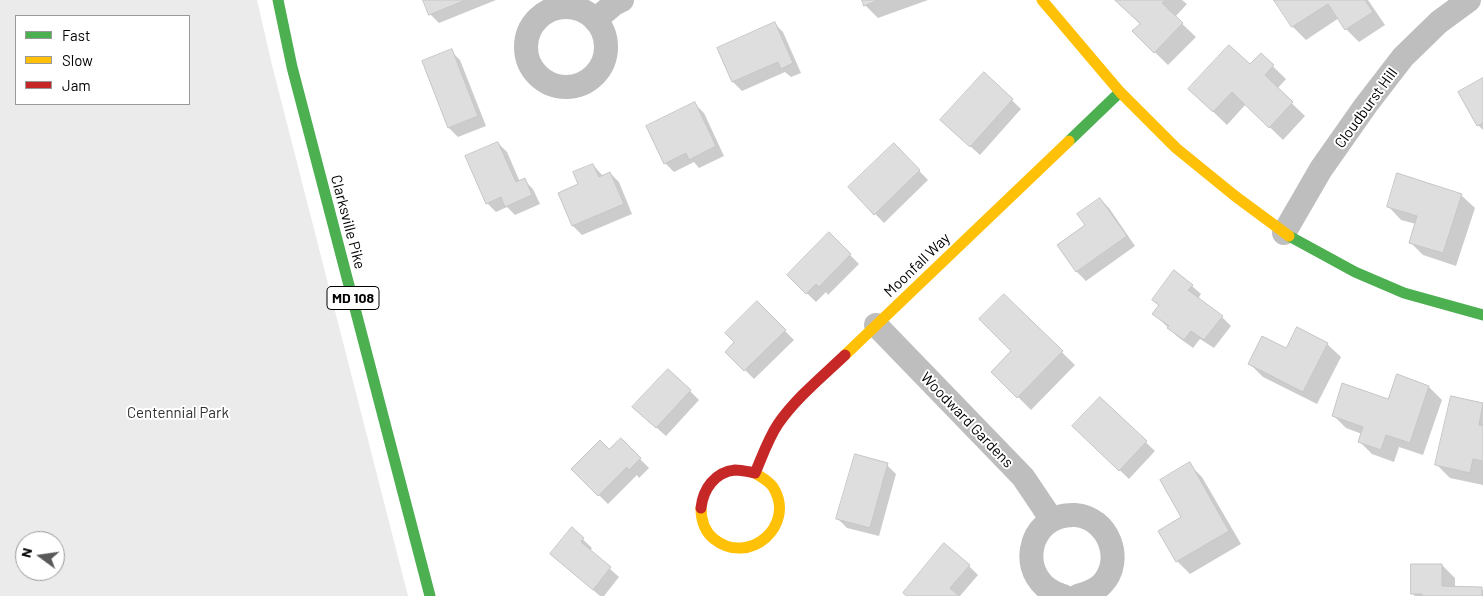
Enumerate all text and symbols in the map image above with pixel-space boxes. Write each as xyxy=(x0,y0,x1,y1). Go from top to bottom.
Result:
legend xyxy=(15,15,190,105)
text: Fast xyxy=(62,26,90,44)
text: Slow xyxy=(62,51,93,69)
street label: Cloudburst Hill xyxy=(1331,64,1401,152)
text: Jam xyxy=(62,76,91,94)
street label: Clarksville Pike xyxy=(327,173,369,271)
street label: Moonfall Way xyxy=(880,229,954,301)
road number: MD 108 xyxy=(327,286,379,310)
street label: Woodward Gardens xyxy=(917,369,1017,471)
park label: Centennial Park xyxy=(127,404,229,422)
north arrow xyxy=(15,531,65,581)
text: N xyxy=(17,546,35,559)

